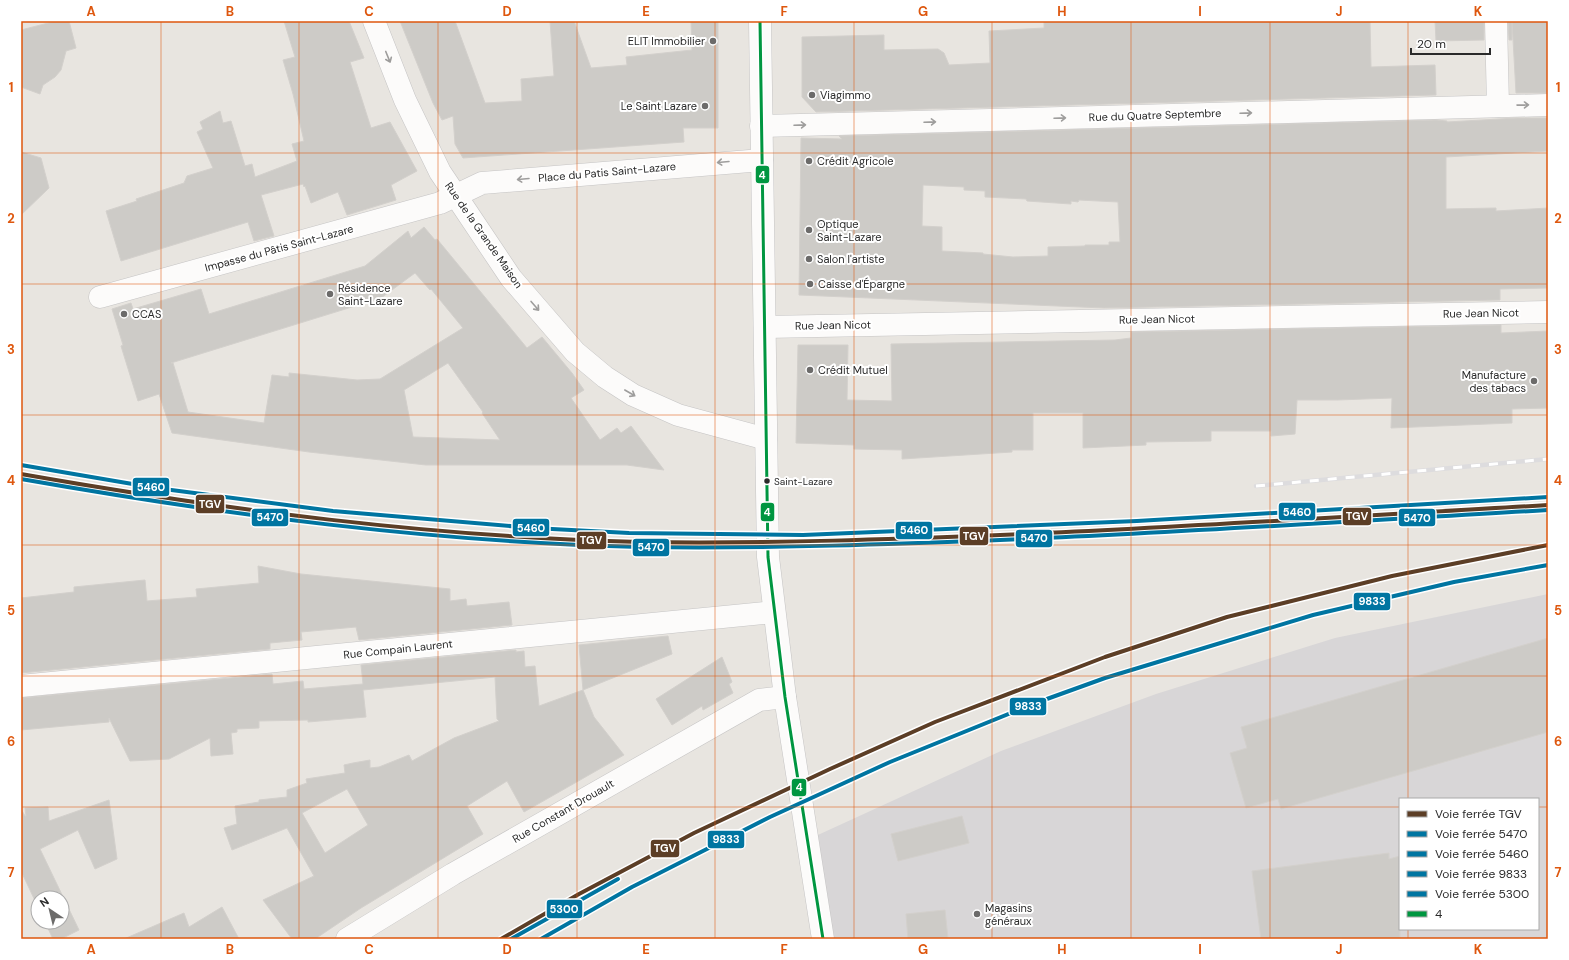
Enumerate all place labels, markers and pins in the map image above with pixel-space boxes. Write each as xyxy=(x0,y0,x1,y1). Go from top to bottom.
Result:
place label: ELIT Immobilier xyxy=(628,34,705,48)
marker: ELIT Immobilier xyxy=(708,36,718,46)
place label: Viagimmo xyxy=(820,88,871,102)
marker: Viagimmo xyxy=(807,90,817,100)
place label: Le Saint Lazare xyxy=(621,99,697,113)
marker: Le Saint Lazare xyxy=(700,101,710,111)
place label: Crédit Agricole xyxy=(817,154,893,168)
marker: Crédit Agricole xyxy=(804,156,814,166)
place label: Optique Saint-Lazare xyxy=(817,217,882,244)
marker: Optique Saint-Lazare xyxy=(804,225,814,235)
place label: Salon l'artiste xyxy=(817,252,884,266)
marker: Salon l'artiste xyxy=(804,254,814,264)
place label: Caisse d'Épargne xyxy=(818,277,905,291)
marker: Caisse d'Épargne xyxy=(805,279,815,289)
place label: Résidence Saint-Lazare xyxy=(338,281,403,308)
marker: Résidence Saint-Lazare xyxy=(325,289,335,299)
place label: CCAS xyxy=(132,307,161,321)
marker: CCAS xyxy=(119,309,129,319)
place label: Crédit Mutuel xyxy=(818,363,888,377)
marker: Crédit Mutuel xyxy=(805,365,815,375)
place label: Manufacture des tabacs xyxy=(1462,368,1526,395)
marker: Manufacture des tabacs xyxy=(1529,376,1539,386)
place label: Saint-Lazare xyxy=(774,475,833,488)
marker: Saint-Lazare xyxy=(762,476,772,486)
place label: Magasins généraux xyxy=(985,901,1032,928)
marker: Magasins généraux xyxy=(972,909,982,919)

